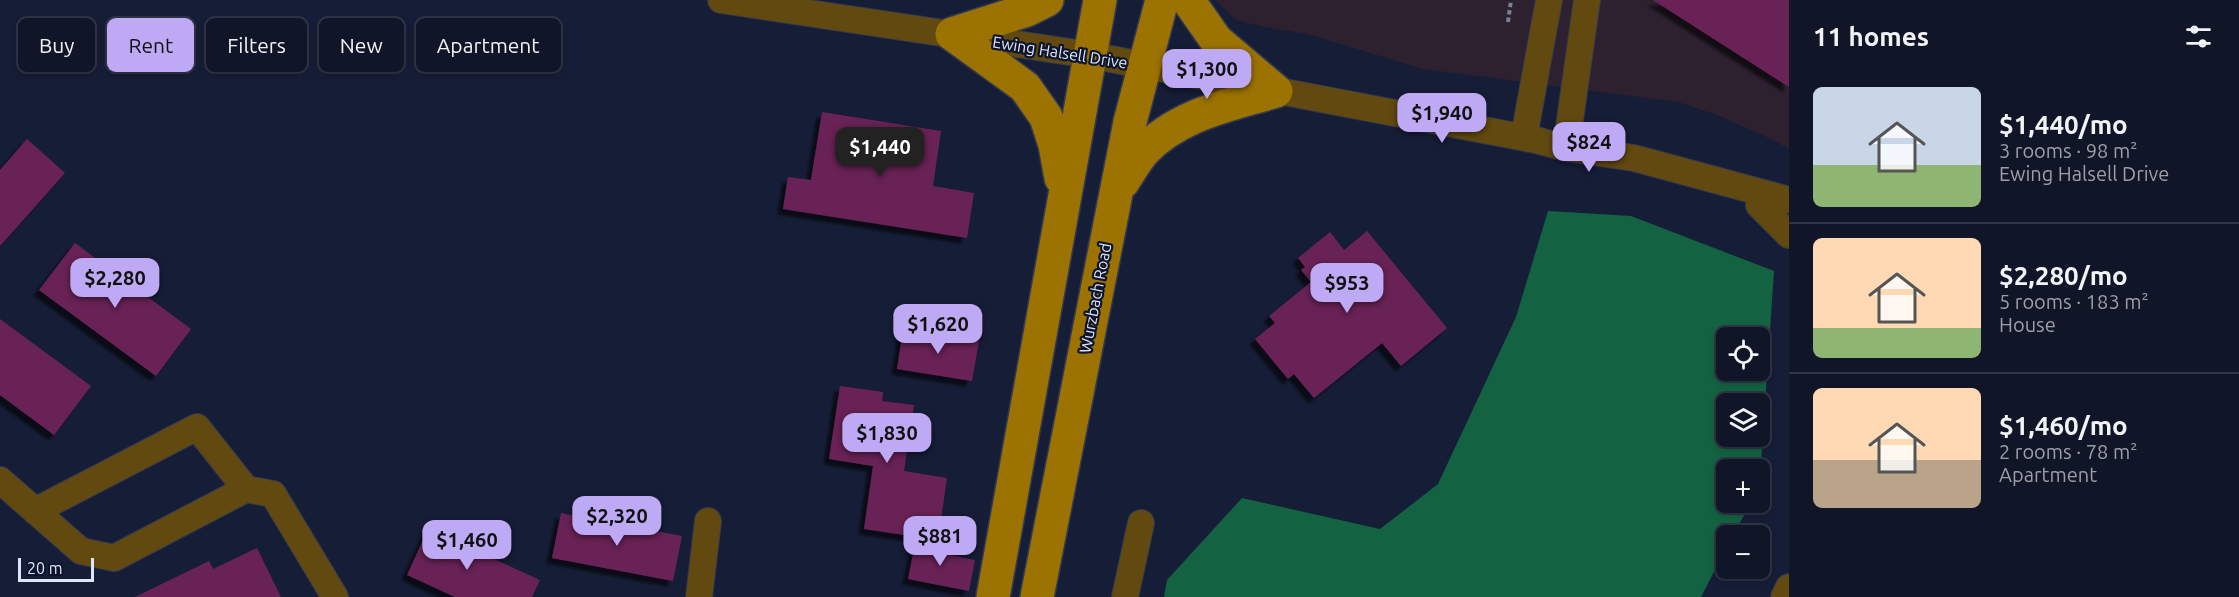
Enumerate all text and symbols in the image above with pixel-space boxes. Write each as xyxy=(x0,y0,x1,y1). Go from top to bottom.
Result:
chip: Buy xyxy=(18,18,95,72)
chip: Rent xyxy=(107,18,194,72)
chip: Filters xyxy=(206,18,307,72)
chip: New xyxy=(319,18,404,72)
chip: Apartment xyxy=(416,18,561,72)
icon: filters xyxy=(2182,20,2215,53)
text: 11 homes xyxy=(1813,22,1929,51)
street label: Ewing Halsell Drive xyxy=(991,32,1129,72)
pin: $1,300 xyxy=(1158,49,1256,100)
text: $1,300 xyxy=(1176,57,1238,80)
pin: $1,940 xyxy=(1393,93,1491,144)
text: $1,940 xyxy=(1411,101,1473,124)
text: $1,440/mo xyxy=(1999,110,2128,139)
icon: home xyxy=(1861,111,1933,183)
pin: $824 xyxy=(1553,122,1625,173)
pin: $1,440 xyxy=(831,127,929,178)
text: $824 xyxy=(1566,130,1612,153)
text: $1,440 xyxy=(849,135,911,158)
text: 3 rooms · 98 m² xyxy=(1999,139,2137,162)
text: Ewing Halsell Drive xyxy=(1999,162,2169,185)
street label: Wurzbach Road xyxy=(1075,241,1115,355)
pin: $2,280 xyxy=(66,258,164,309)
text: $2,280/mo xyxy=(1999,261,2128,290)
icon: home xyxy=(1861,262,1933,334)
pin: $953 xyxy=(1311,263,1383,314)
text: $2,280 xyxy=(84,266,146,289)
text: $953 xyxy=(1324,271,1370,294)
text: 5 rooms · 183 m² xyxy=(1999,290,2149,313)
pin: $1,620 xyxy=(889,304,987,355)
text: $1,620 xyxy=(907,312,969,335)
text: House xyxy=(1999,313,2056,336)
map controls xyxy=(1716,327,1770,579)
button: locate xyxy=(1716,327,1770,381)
button: layers xyxy=(1716,393,1770,447)
text: $1,460/mo xyxy=(1999,411,2128,440)
icon: home xyxy=(1861,412,1933,484)
pin: $1,830 xyxy=(838,413,936,464)
text: $1,830 xyxy=(856,421,918,444)
text: 2 rooms · 78 m² xyxy=(1999,440,2137,463)
button: + xyxy=(1716,459,1770,513)
text: Apartment xyxy=(1999,463,2097,486)
pin: $2,320 xyxy=(568,496,666,547)
text: $2,320 xyxy=(586,504,648,527)
pin: $881 xyxy=(904,516,976,567)
pin: $1,460 xyxy=(418,520,516,571)
text: $881 xyxy=(917,524,963,547)
button: − xyxy=(1716,525,1770,579)
text: $1,460 xyxy=(436,528,498,551)
scale bar xyxy=(18,555,94,582)
text: 20 m xyxy=(27,559,63,577)

